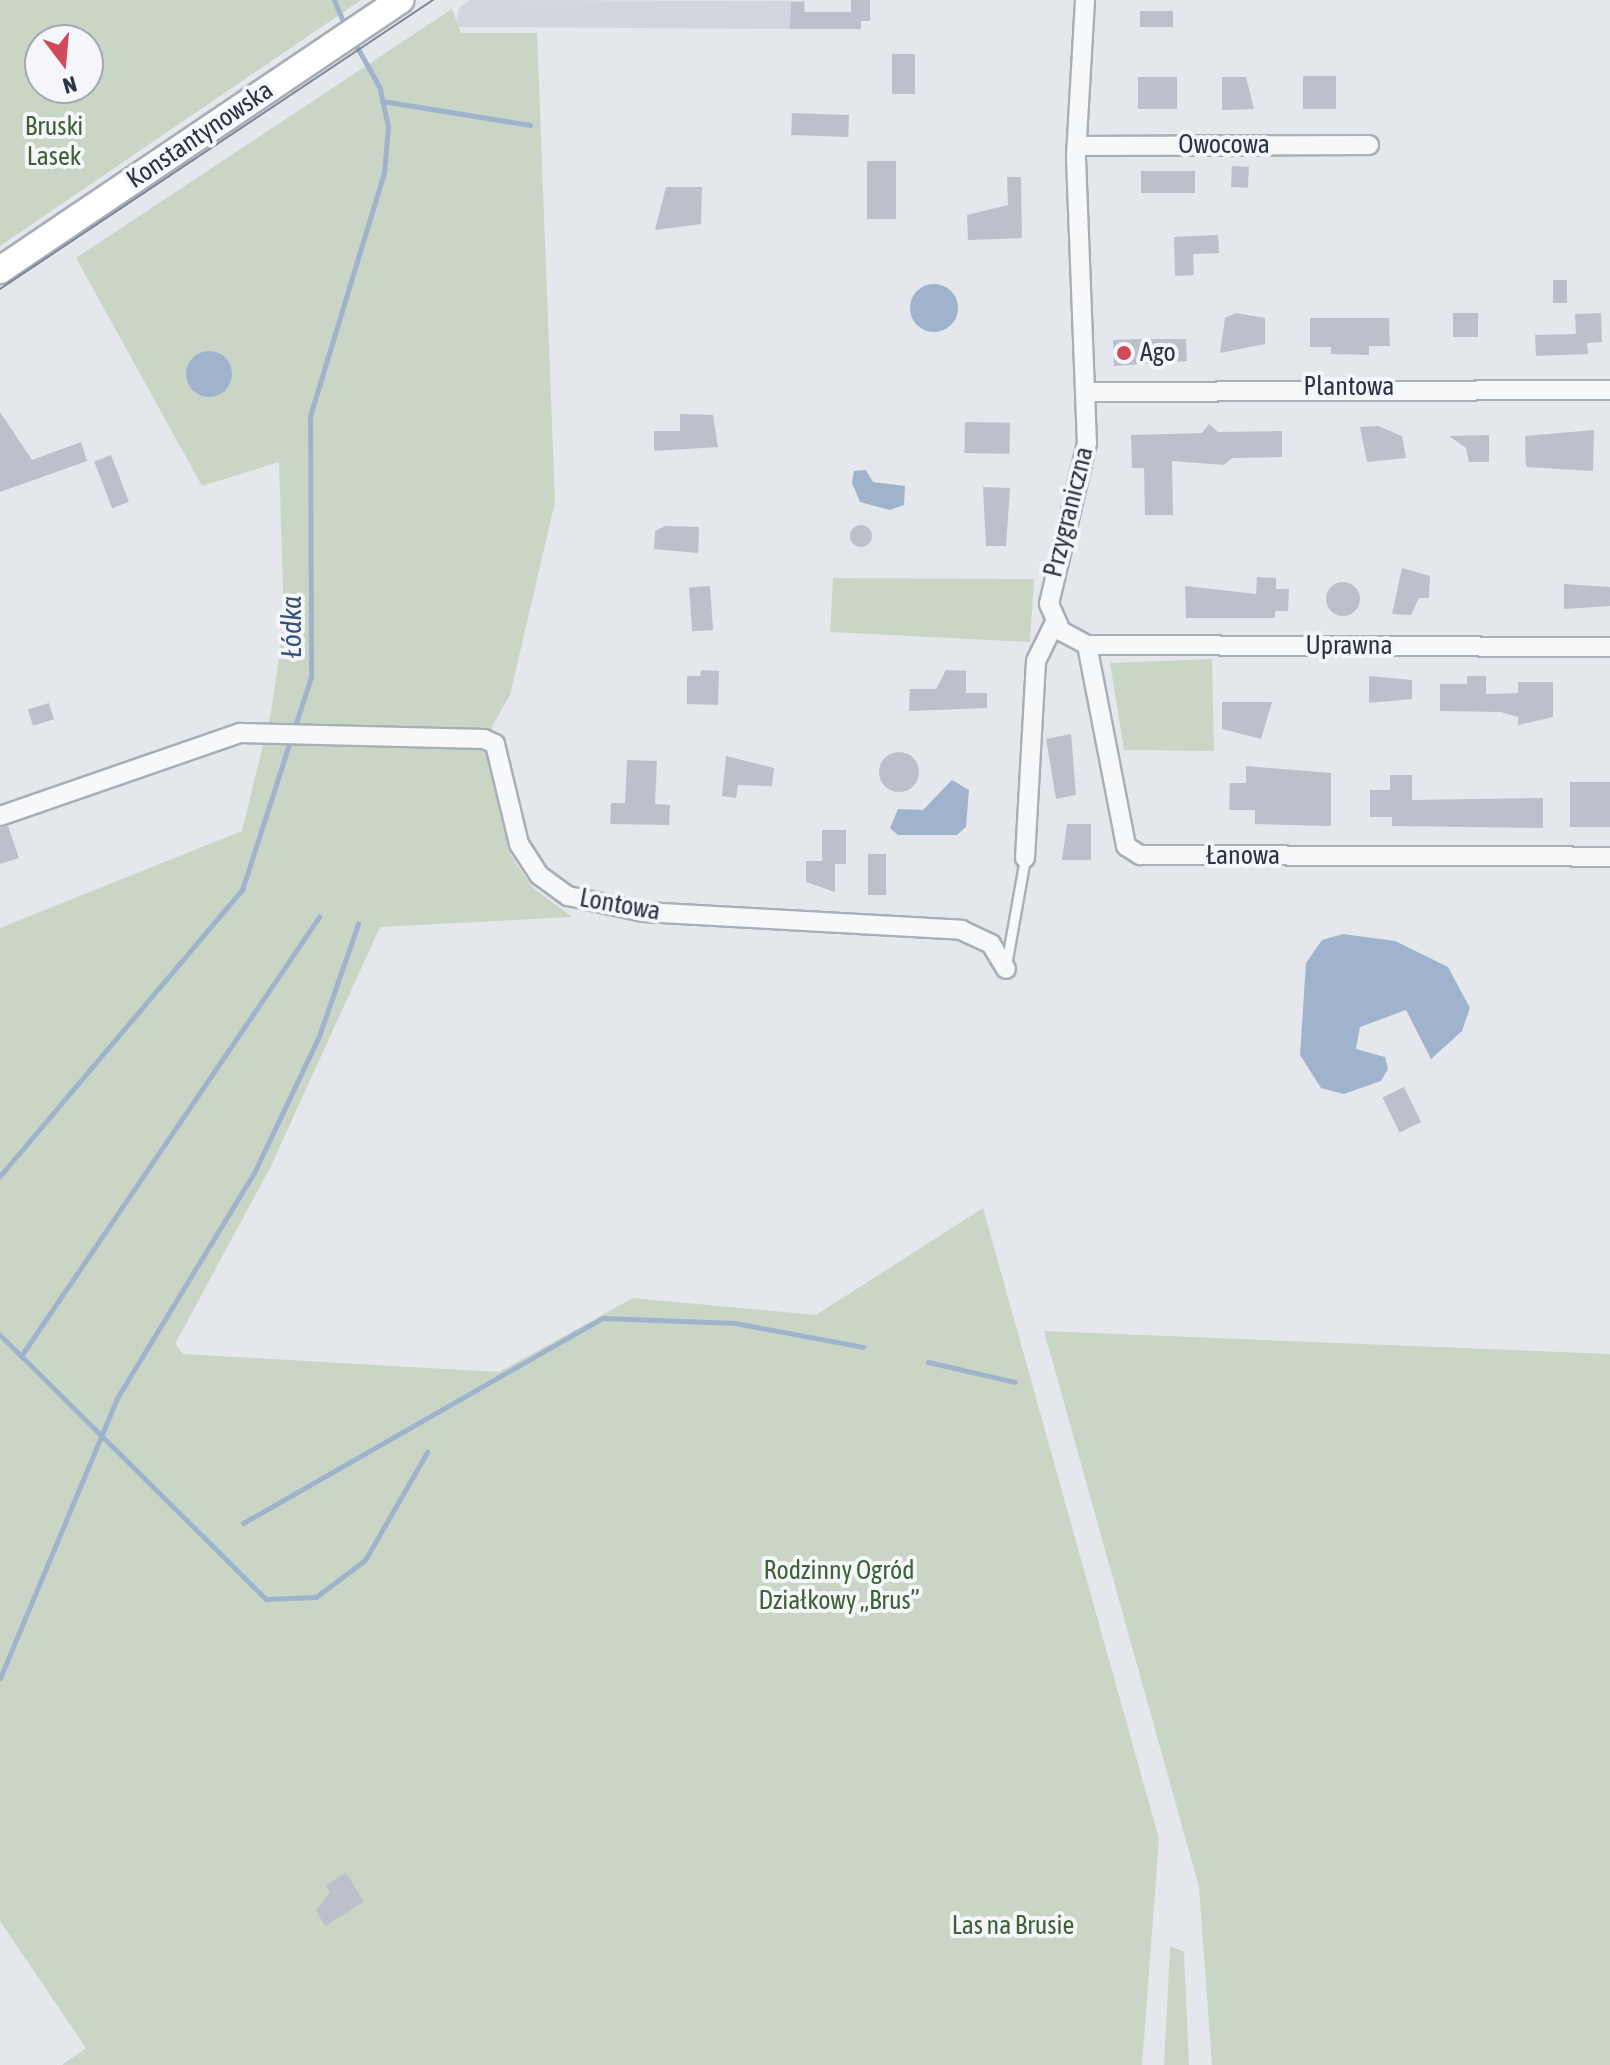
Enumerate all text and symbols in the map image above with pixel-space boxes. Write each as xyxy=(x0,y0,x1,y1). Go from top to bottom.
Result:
north arrow xyxy=(24,24,104,104)
text: N xyxy=(60,71,80,99)
street label: Konstantynowska xyxy=(121,75,279,195)
park label: Bruski Lasek xyxy=(25,111,83,172)
street label: Owocowa xyxy=(1178,129,1270,161)
place label: Ago xyxy=(1140,337,1176,369)
marker: Ago xyxy=(1115,344,1133,362)
street label: Plantowa xyxy=(1304,371,1394,403)
street label: Przygraniczna xyxy=(1038,444,1100,580)
water label: Łódka xyxy=(274,596,308,658)
street label: Uprawna xyxy=(1305,630,1393,662)
street label: Łanowa xyxy=(1206,840,1280,872)
street label: Lontowa xyxy=(577,883,663,927)
park label: Rodzinny Ogród Działkowy „Brus” xyxy=(758,1555,920,1616)
park label: Las na Brusie xyxy=(952,1910,1074,1942)

